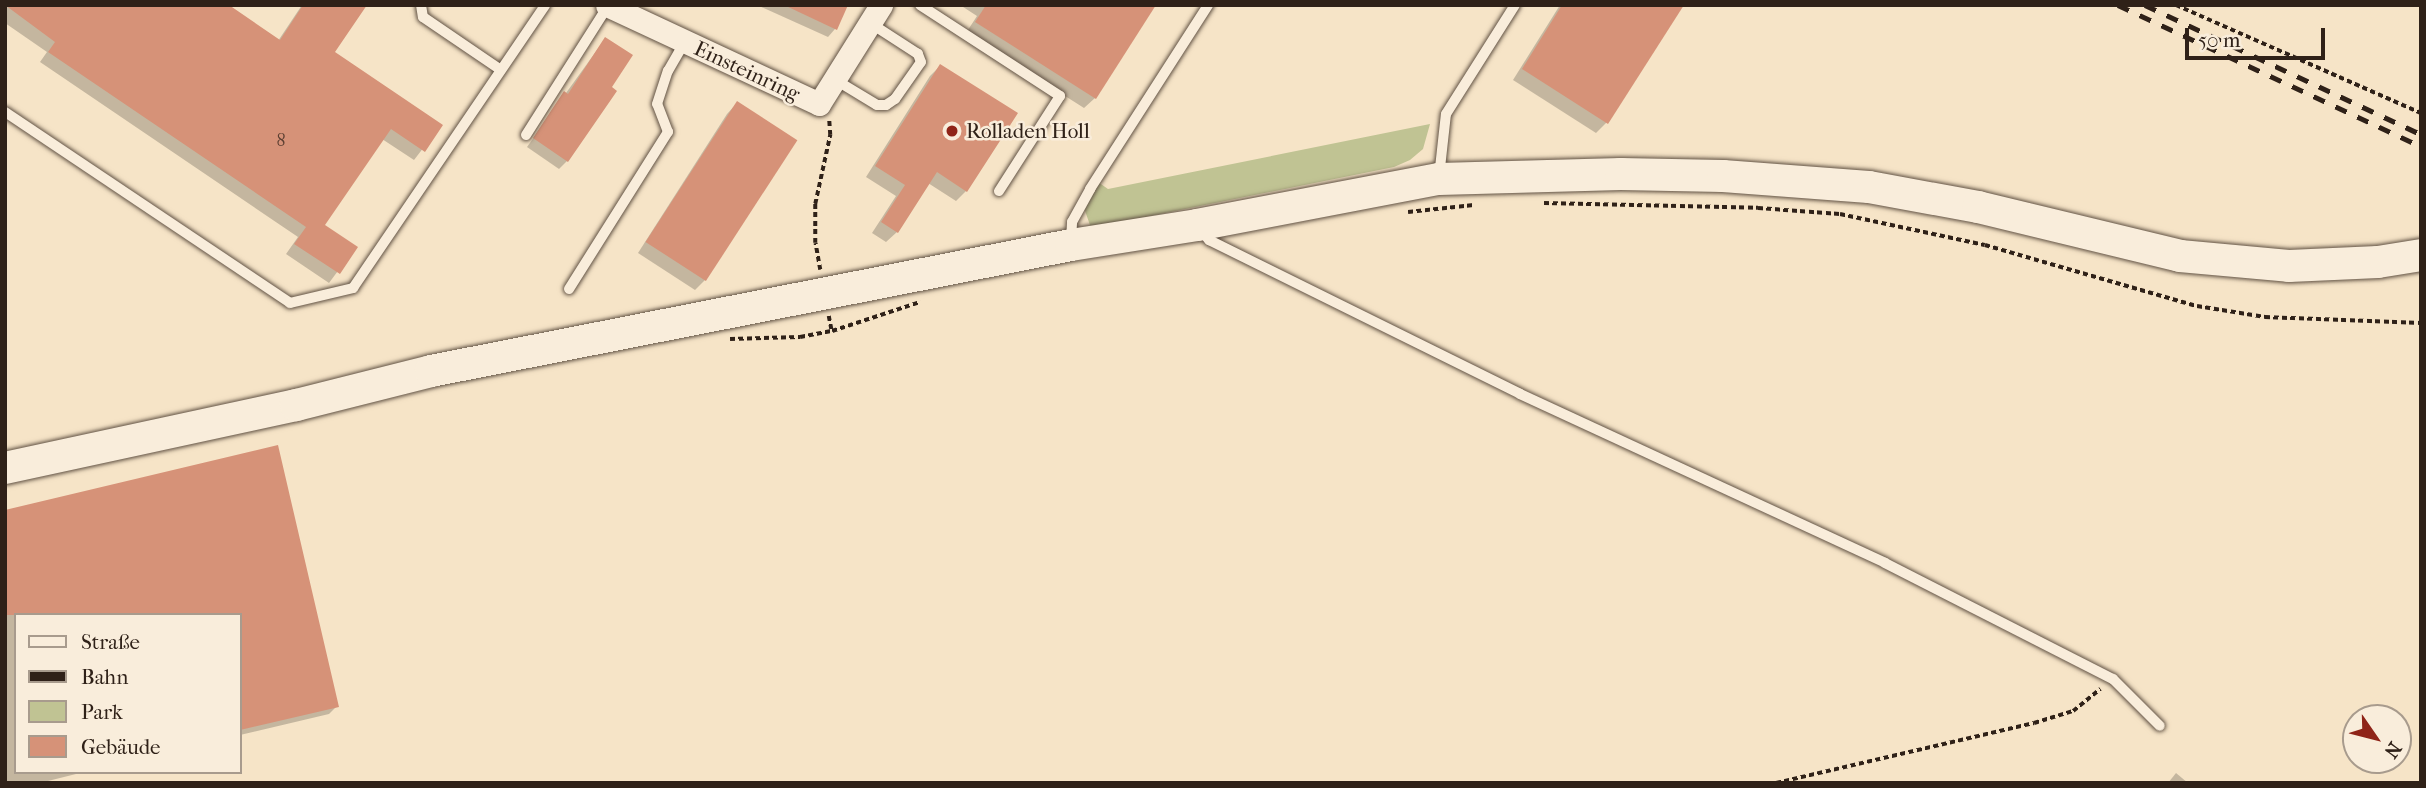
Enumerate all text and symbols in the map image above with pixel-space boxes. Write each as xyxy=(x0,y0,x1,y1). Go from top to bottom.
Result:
scale bar xyxy=(2188,14,2328,58)
text: 50 m xyxy=(2198,28,2241,52)
street label: Einsteinring xyxy=(690,36,804,106)
place label: Rolladen Holl xyxy=(966,118,1090,144)
marker: Rolladen Holl xyxy=(944,123,960,139)
house number: 8 xyxy=(276,130,286,152)
legend xyxy=(14,613,242,774)
text: Straße xyxy=(81,630,140,654)
text: Bahn xyxy=(81,665,128,689)
text: Park xyxy=(81,700,123,724)
north arrow xyxy=(2342,704,2412,774)
text: Gebäude xyxy=(81,735,161,759)
text: N xyxy=(2379,738,2406,762)

